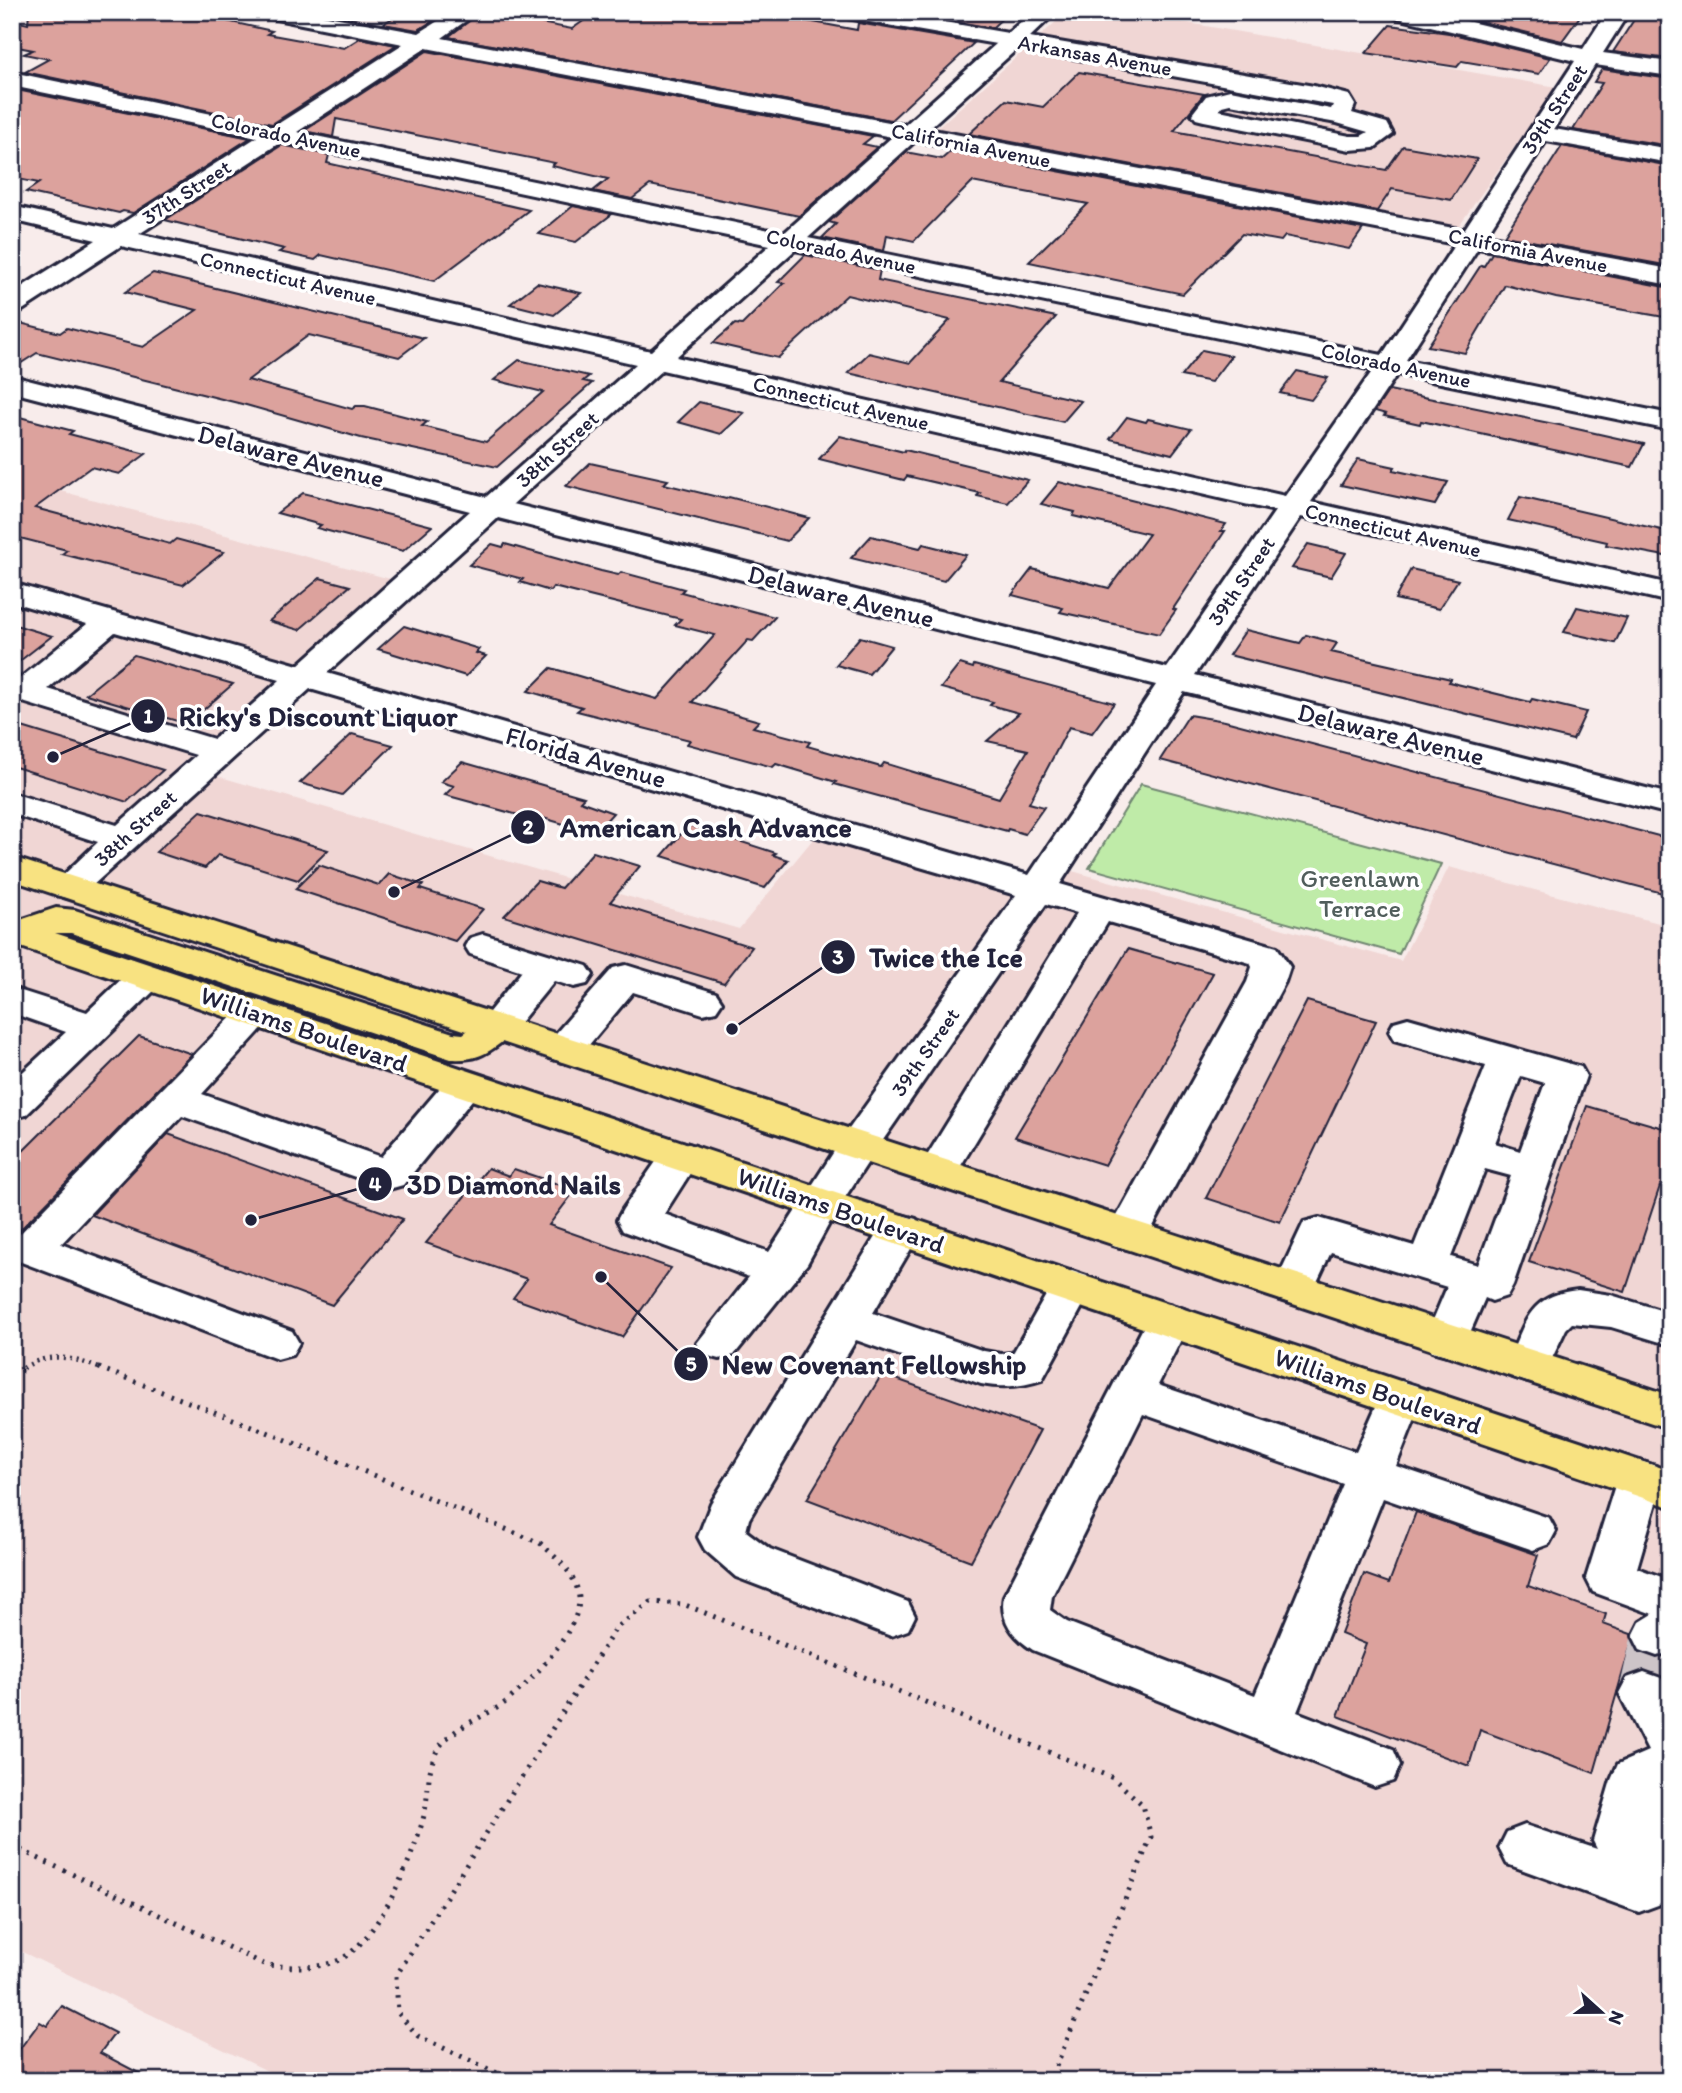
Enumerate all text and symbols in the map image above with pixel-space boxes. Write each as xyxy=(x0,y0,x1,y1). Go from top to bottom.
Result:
street label: Arkansas Avenue xyxy=(1016,29,1174,81)
street label: 39th Street xyxy=(1516,59,1592,158)
street label: Colorado Avenue xyxy=(209,107,363,163)
street label: California Avenue xyxy=(889,117,1053,173)
street label: 37th Street xyxy=(137,154,235,230)
street label: California Avenue xyxy=(1446,222,1610,278)
street label: Colorado Avenue xyxy=(764,223,918,279)
street label: Connecticut Avenue xyxy=(198,246,378,310)
street label: Colorado Avenue xyxy=(1319,337,1473,393)
street label: Connecticut Avenue xyxy=(751,371,931,435)
street label: 38th Street xyxy=(511,405,603,492)
street label: Delaware Avenue xyxy=(195,417,387,495)
street label: Connecticut Avenue xyxy=(1303,498,1483,562)
street label: 39th Street xyxy=(1202,532,1280,630)
street label: Delaware Avenue xyxy=(745,557,937,635)
callout: Ricky's Discount Liquor xyxy=(130,691,471,740)
street label: Delaware Avenue xyxy=(1295,695,1487,773)
text: Ricky's Discount Liquor xyxy=(179,699,458,733)
text: 1 xyxy=(143,703,153,728)
street label: Florida Avenue xyxy=(502,719,670,795)
street label: 38th Street xyxy=(89,784,181,871)
callout: American Cash Advance xyxy=(511,802,865,851)
text: American Cash Advance xyxy=(559,810,852,844)
text: 2 xyxy=(522,814,534,839)
park label: Greenlawn Terrace xyxy=(1300,862,1420,924)
callout: Twice the Ice xyxy=(820,933,1037,982)
text: Twice the Ice xyxy=(868,940,1023,974)
text: 3 xyxy=(832,944,844,969)
street label: Williams Boulevard xyxy=(196,979,412,1079)
street label: 39th Street xyxy=(886,1003,964,1101)
callout: 3D Diamond Nails xyxy=(358,1159,636,1208)
street label: Williams Boulevard xyxy=(733,1160,949,1260)
text: 3D Diamond Nails xyxy=(407,1167,621,1201)
text: 4 xyxy=(369,1171,382,1196)
callout: New Covenant Fellowship xyxy=(674,1340,1040,1389)
street label: Williams Boulevard xyxy=(1270,1341,1486,1441)
text: New Covenant Fellowship xyxy=(722,1347,1027,1381)
text: 5 xyxy=(685,1351,697,1376)
north arrow xyxy=(1566,1978,1636,2048)
text: N xyxy=(1603,2008,1629,2028)

